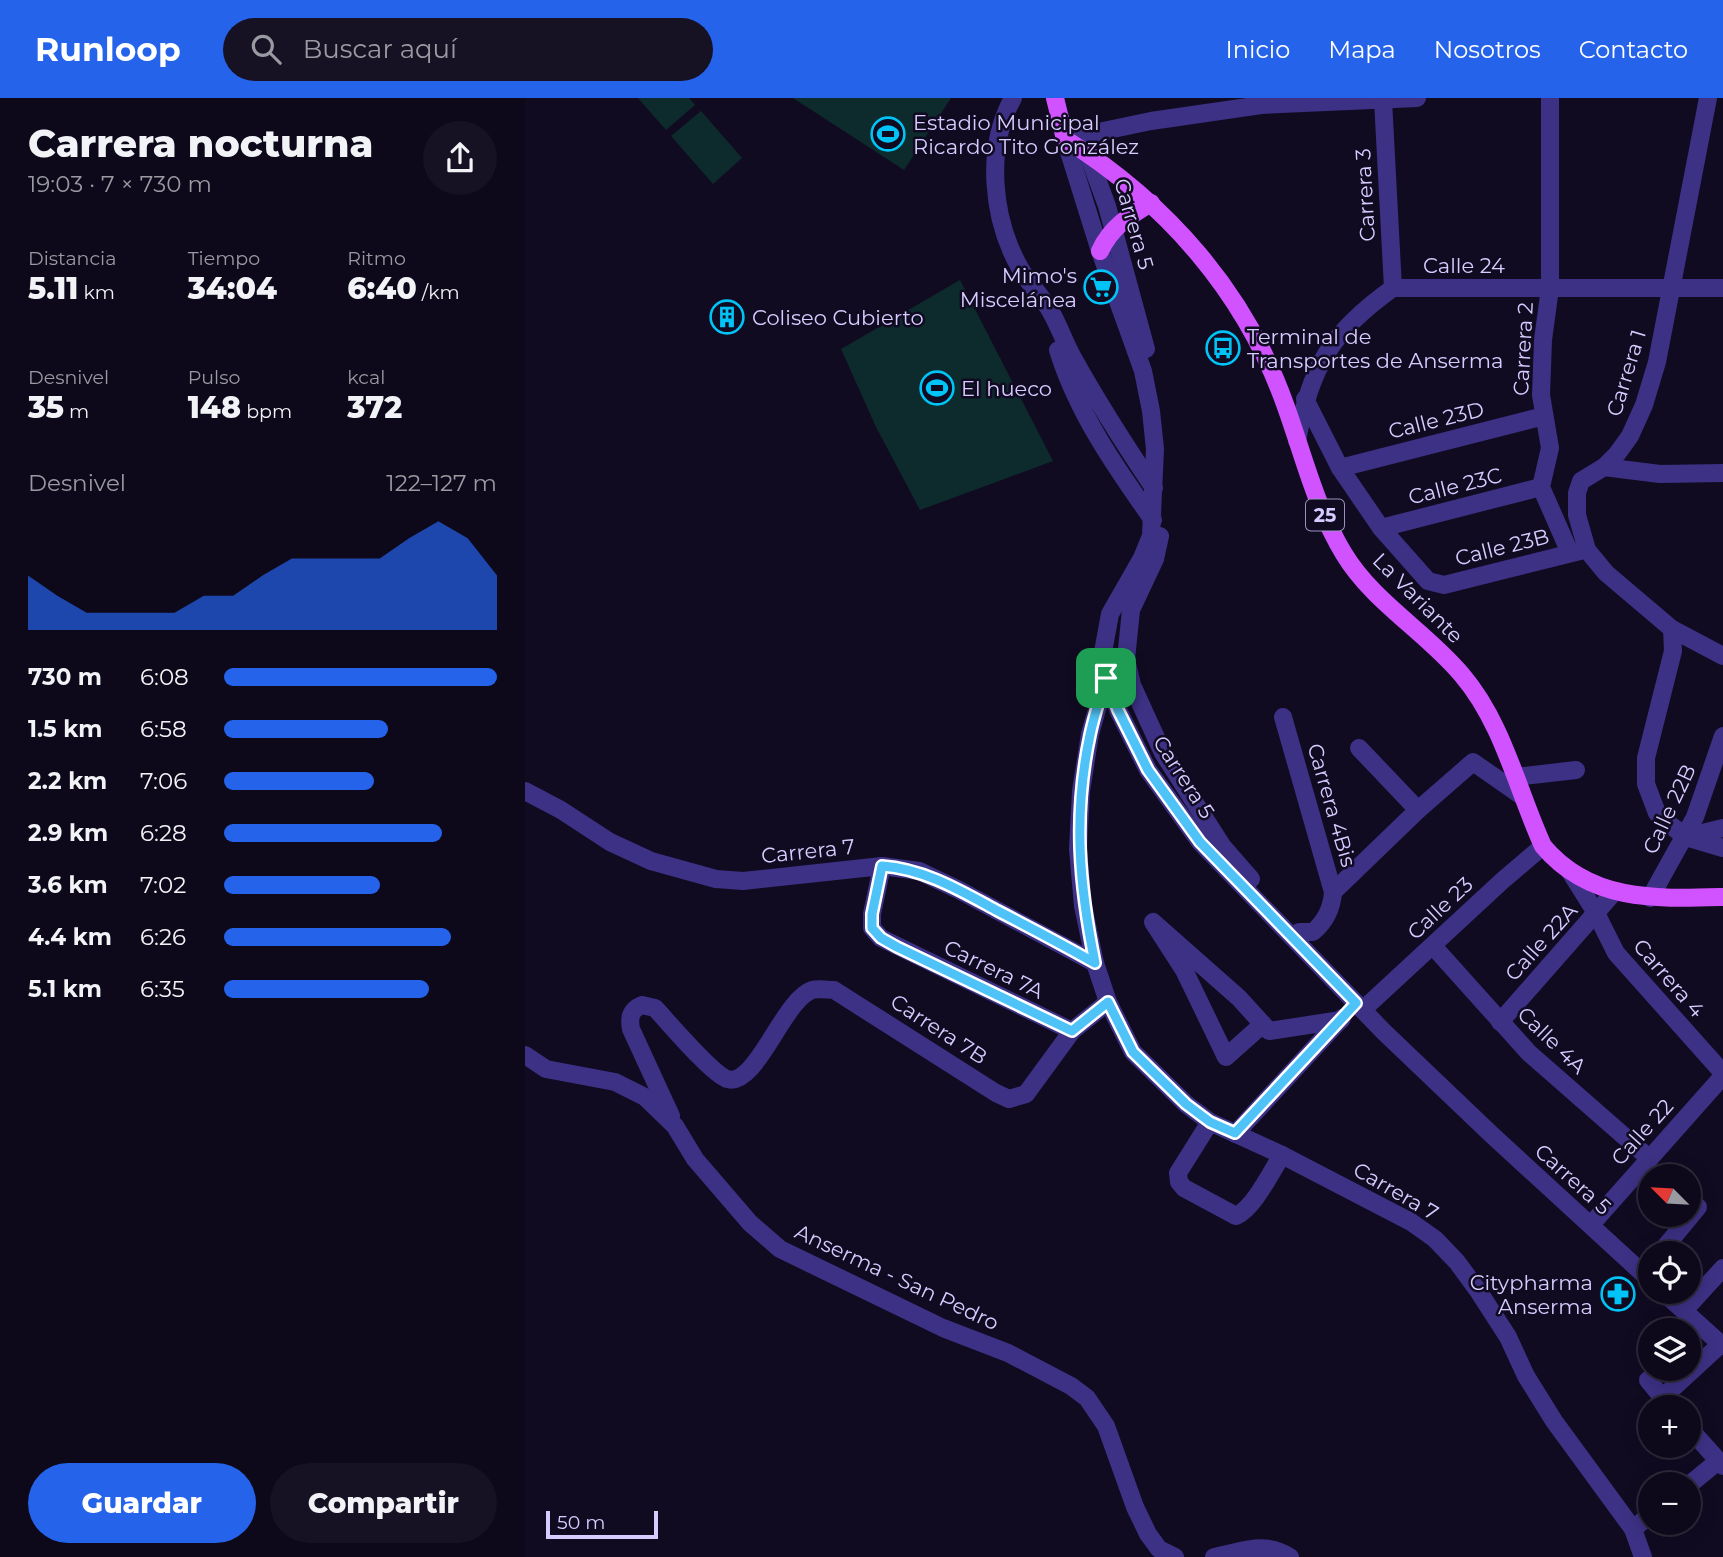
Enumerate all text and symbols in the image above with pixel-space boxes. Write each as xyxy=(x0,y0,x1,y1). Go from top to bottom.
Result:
search box xyxy=(223,18,713,81)
text: Runloop xyxy=(35,29,181,69)
icon: search xyxy=(247,30,285,68)
text: Buscar aquí xyxy=(303,33,457,65)
text: Inicio xyxy=(1225,35,1290,64)
text: Mapa xyxy=(1328,35,1396,64)
text: Nosotros xyxy=(1434,35,1541,64)
text: Contacto xyxy=(1579,35,1688,64)
place label: Estadio Municipal Ricardo Tito González xyxy=(913,110,1139,159)
sports icon: Estadio Municipal Ricardo Tito González xyxy=(869,115,907,153)
text: Carrera nocturna xyxy=(28,120,373,167)
button: share xyxy=(423,121,497,195)
street label: Carrera 3 xyxy=(1350,148,1380,242)
text: 19:03 · 7 × 730 m xyxy=(28,170,212,198)
street label: Carrera 5 xyxy=(1109,176,1159,273)
text: Distancia xyxy=(28,247,116,270)
text: Tiempo xyxy=(188,247,260,270)
text: Ritmo xyxy=(347,247,406,270)
street label: Calle 24 xyxy=(1423,253,1505,278)
place label: Mimo's Miscelánea xyxy=(960,263,1077,312)
supermarket icon: Mimo's Miscelánea xyxy=(1082,268,1120,306)
text: 5.11 xyxy=(28,270,78,307)
text: 34:04 xyxy=(188,270,277,307)
text: 6:40 xyxy=(347,270,417,307)
text: km xyxy=(78,281,115,304)
text: /km xyxy=(417,281,460,304)
building icon: Coliseo Cubierto xyxy=(708,298,746,336)
street label: Carrera 2 xyxy=(1508,302,1538,396)
place label: Coliseo Cubierto xyxy=(752,305,924,330)
place label: Terminal de Transportes de Anserma xyxy=(1247,324,1503,373)
street label: Carrera 1 xyxy=(1601,327,1651,419)
bus stop icon: Terminal de Transportes de Anserma xyxy=(1204,329,1242,367)
text: Desnivel xyxy=(28,366,109,389)
text: Pulso xyxy=(188,366,240,389)
text: kcal xyxy=(347,366,385,389)
sports icon: El hueco xyxy=(918,369,956,407)
place label: El hueco xyxy=(961,376,1052,401)
text: 35 xyxy=(28,389,64,426)
text: 148 xyxy=(188,389,241,426)
text: 372 xyxy=(347,389,402,426)
street label: Calle 23D xyxy=(1386,396,1486,444)
text: m xyxy=(64,400,89,423)
text: bpm xyxy=(241,400,292,423)
street label: Calle 23C xyxy=(1406,462,1504,510)
text: Desnivel xyxy=(28,469,126,497)
text: 122–127 m xyxy=(386,469,497,497)
road number: 25 xyxy=(1306,500,1344,530)
street label: Calle 23B xyxy=(1452,523,1552,571)
street label: La Variante xyxy=(1368,548,1468,648)
pin xyxy=(1076,648,1136,708)
icon: arrive xyxy=(1087,659,1125,697)
text: 730 m xyxy=(28,663,102,691)
text: 6:08 xyxy=(140,663,189,691)
text: 1.5 km xyxy=(28,715,102,743)
text: 6:58 xyxy=(140,715,187,743)
street label: Carrera 5 xyxy=(1148,731,1220,823)
street label: Carrera 4Bis xyxy=(1302,740,1362,870)
street label: Calle 22B xyxy=(1637,760,1701,858)
text: 2.2 km xyxy=(28,767,107,795)
text: 7:06 xyxy=(140,767,187,795)
text: 2.9 km xyxy=(28,819,108,847)
text: 6:28 xyxy=(140,819,187,847)
street label: Carrera 7 xyxy=(760,834,856,868)
text: 3.6 km xyxy=(28,871,108,899)
text: 7:02 xyxy=(140,871,186,899)
street label: Calle 23 xyxy=(1402,871,1478,945)
street label: Calle 22A xyxy=(1500,897,1583,986)
text: 4.4 km xyxy=(28,923,112,951)
text: 6:26 xyxy=(140,923,186,951)
street label: Carrera 7A xyxy=(940,934,1049,1004)
street label: Carrera 4 xyxy=(1628,934,1710,1022)
text: 5.1 km xyxy=(28,975,102,1003)
text: 6:35 xyxy=(140,975,185,1003)
street label: Carrera 7B xyxy=(886,989,992,1069)
street label: Calle 4A xyxy=(1513,1001,1592,1079)
street label: Calle 22 xyxy=(1606,1094,1678,1170)
street label: Carrera 5 xyxy=(1530,1138,1616,1220)
street label: Carrera 7 xyxy=(1349,1157,1443,1225)
north arrow xyxy=(1638,1164,1701,1227)
map controls xyxy=(1638,1164,1701,1535)
street label: Anserma - San Pedro xyxy=(791,1219,1003,1335)
button: locate xyxy=(1638,1241,1701,1304)
place label: Citypharma Anserma xyxy=(1470,1270,1593,1319)
pharmacy icon: Citypharma Anserma xyxy=(1599,1275,1637,1313)
button: layers xyxy=(1638,1318,1701,1381)
button: + xyxy=(1638,1395,1701,1458)
button: Guardar xyxy=(28,1463,256,1543)
button: Compartir xyxy=(270,1463,497,1543)
button: − xyxy=(1638,1472,1701,1535)
scale bar xyxy=(546,1508,658,1540)
text: 50 m xyxy=(557,1511,605,1534)

